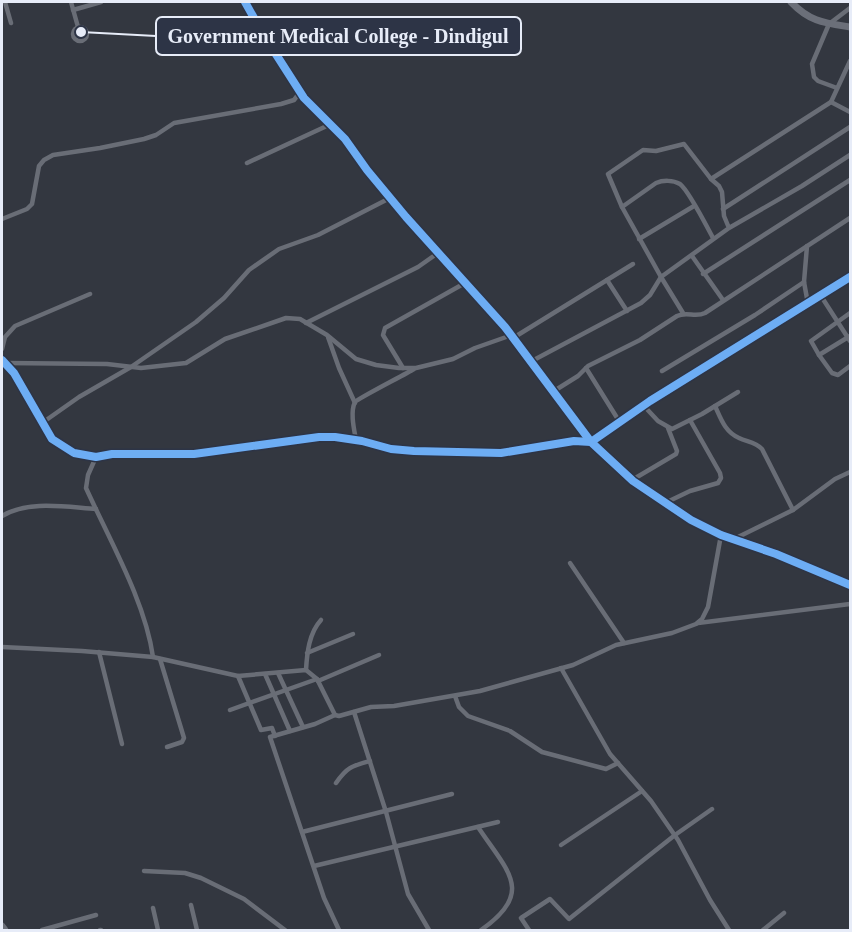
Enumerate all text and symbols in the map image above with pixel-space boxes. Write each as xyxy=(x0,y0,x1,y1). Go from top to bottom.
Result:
callout: Government Medical College - Dindigul xyxy=(156,17,521,55)
text: Government Medical College - Dindigul xyxy=(167,25,509,48)

